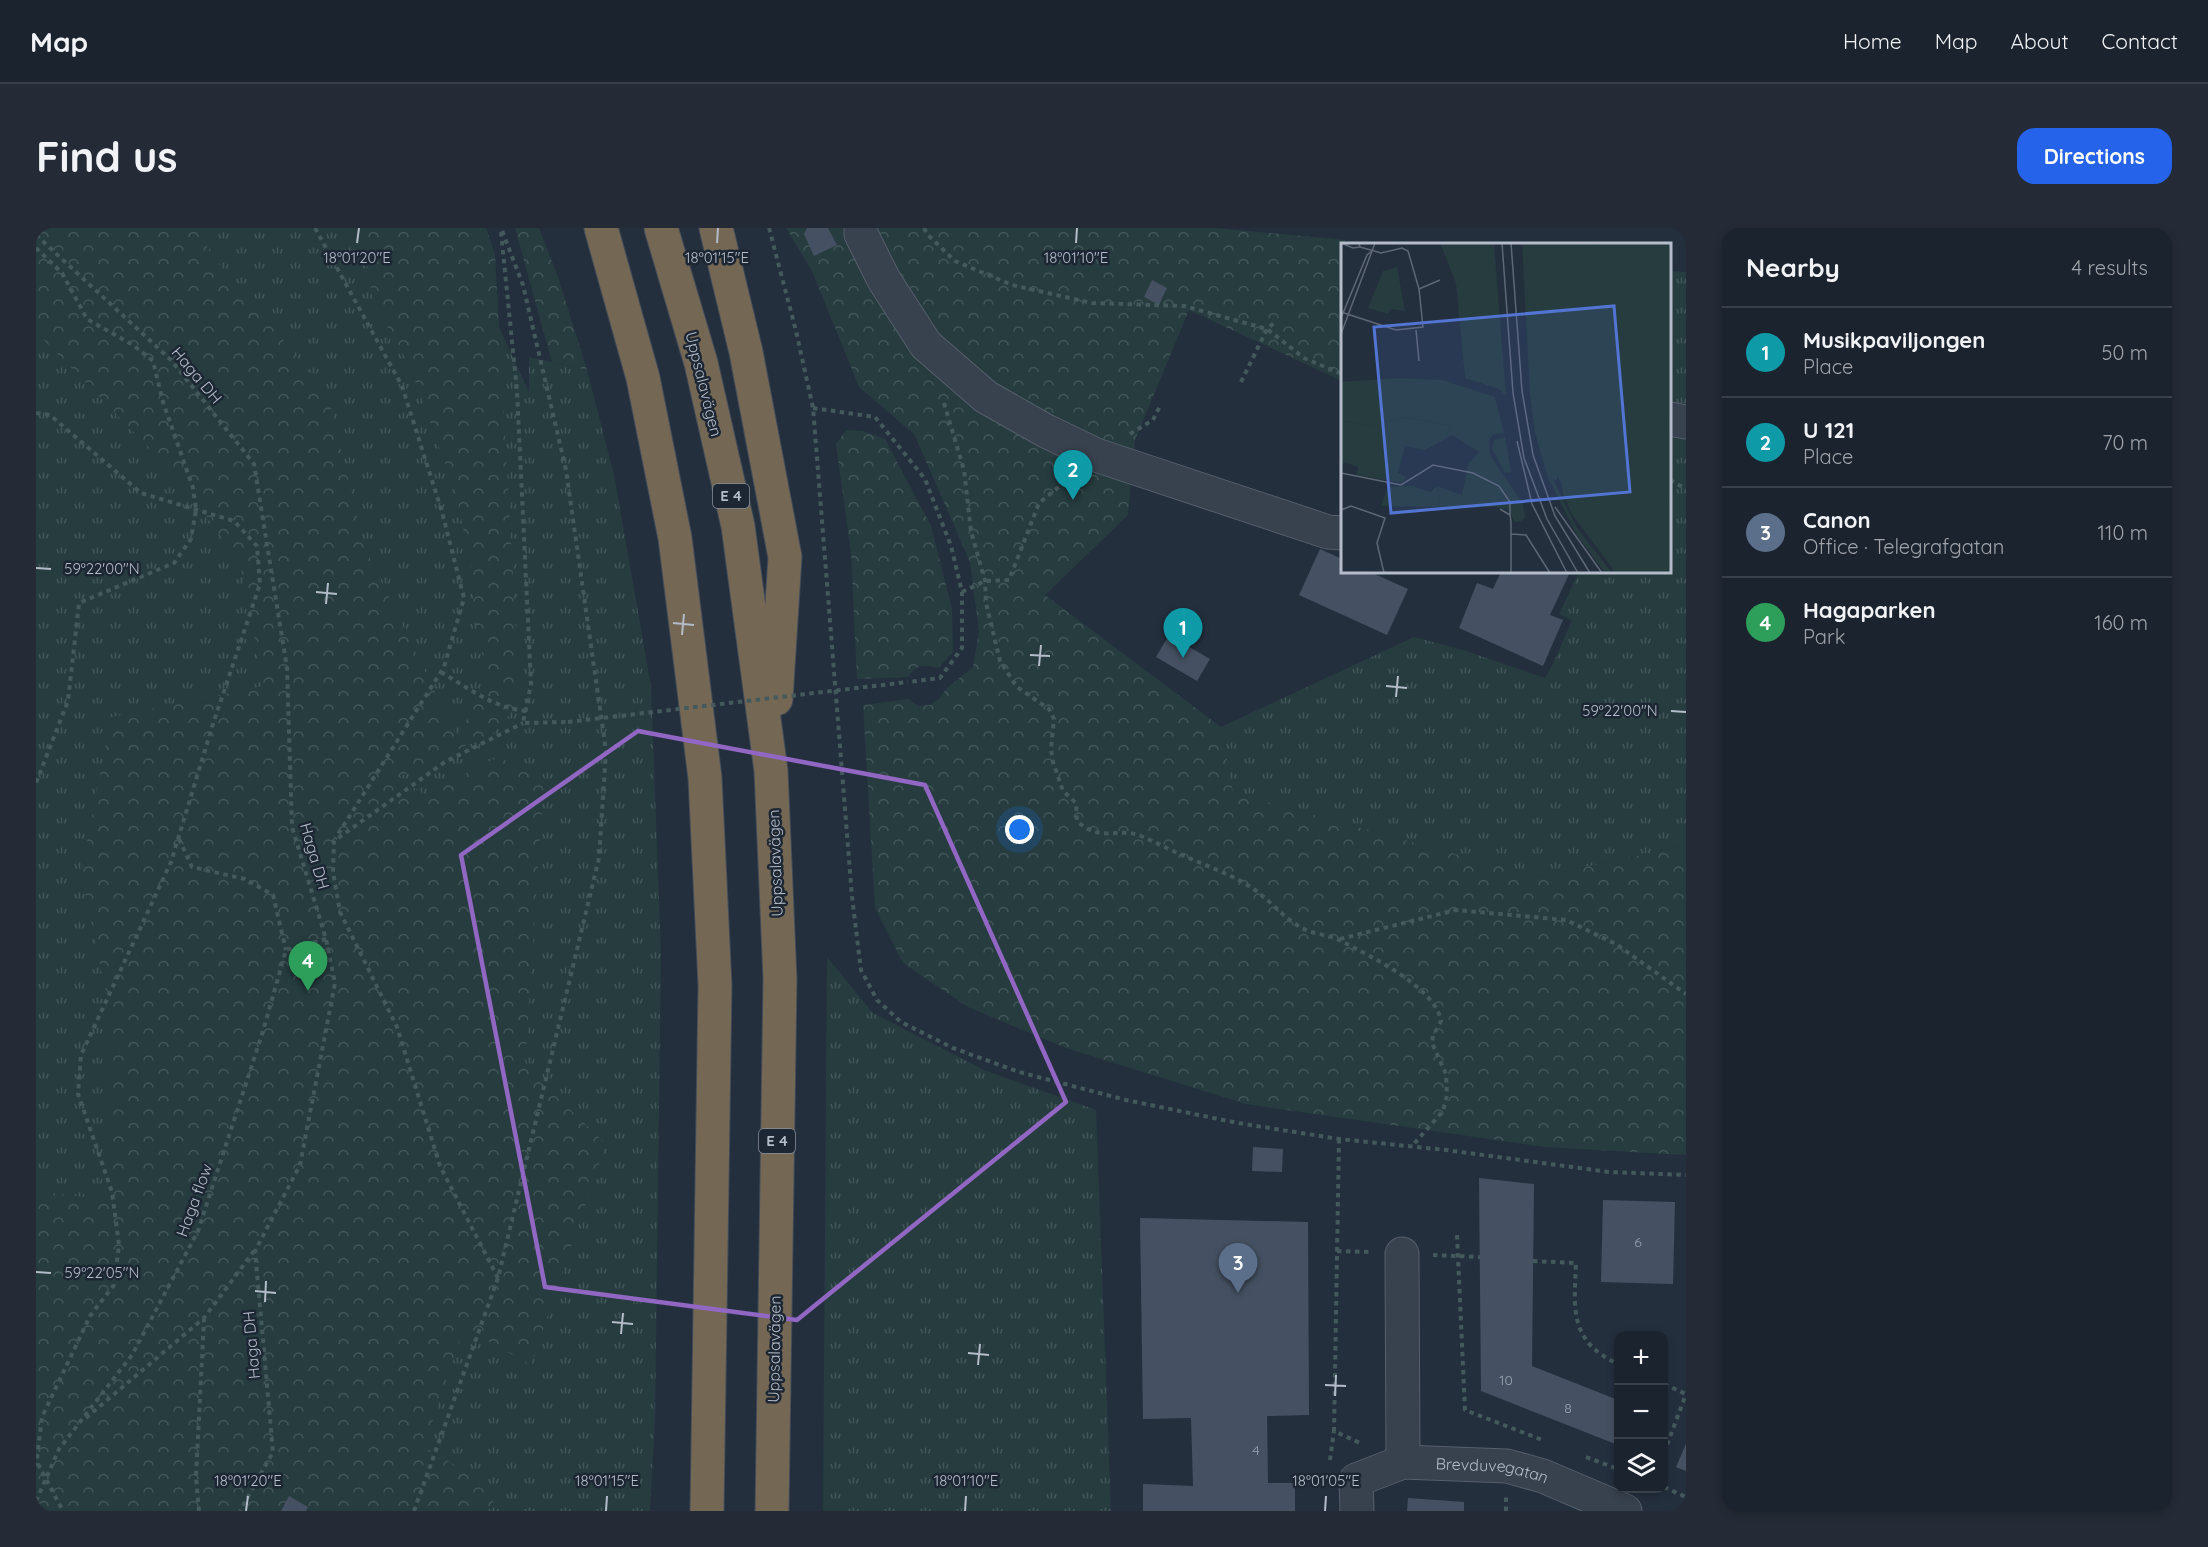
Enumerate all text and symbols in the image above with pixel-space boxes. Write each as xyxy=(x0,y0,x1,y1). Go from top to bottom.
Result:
text: Map xyxy=(30,24,88,59)
text: Home xyxy=(1843,28,1902,54)
text: Map xyxy=(1935,28,1978,54)
text: About xyxy=(2011,28,2069,54)
text: Contact xyxy=(2102,28,2178,54)
button: Directions xyxy=(2017,128,2172,184)
text: Find us xyxy=(36,130,178,183)
inset map xyxy=(1341,243,1671,573)
text: 18°01'20"E xyxy=(323,248,391,267)
text: 18°01'15"E xyxy=(685,248,749,267)
text: 18°01'10"E xyxy=(1044,248,1108,267)
text: Nearby xyxy=(1746,251,1840,284)
text: 4 results xyxy=(2072,255,2148,280)
text: Musikpaviljongen xyxy=(1803,326,1985,354)
street label: Uppsalavägen xyxy=(681,329,727,439)
text: 1 xyxy=(1762,340,1769,365)
text: 50 m xyxy=(2102,340,2148,365)
street label: Haga DH xyxy=(167,342,227,408)
text: Place xyxy=(1803,354,1853,379)
text: U 121 xyxy=(1803,416,1854,444)
text: 2 xyxy=(1760,430,1771,455)
text: 70 m xyxy=(2102,430,2148,455)
text: Place xyxy=(1803,444,1853,469)
pin: 2 xyxy=(1054,450,1092,500)
road number: E 4 xyxy=(713,484,749,508)
text: Canon xyxy=(1803,506,1871,534)
text: 3 xyxy=(1760,520,1771,545)
text: 110 m xyxy=(2098,520,2148,545)
text: Office · Telegrafgatan xyxy=(1803,534,2004,559)
text: 59°22'00"N xyxy=(64,559,140,578)
text: Hagaparken xyxy=(1803,596,1936,624)
pin: 1 xyxy=(1164,608,1202,658)
text: 4 xyxy=(1760,610,1771,635)
text: 160 m xyxy=(2094,610,2148,635)
text: Park xyxy=(1803,624,1845,649)
text: 59°22'00"N xyxy=(1582,701,1658,720)
street label: Uppsalavägen xyxy=(763,809,787,917)
your location xyxy=(1005,815,1034,844)
street label: Haga DH xyxy=(296,820,334,892)
pin: 4 xyxy=(288,942,328,991)
road number: E 4 xyxy=(759,1129,795,1153)
street label: Haga flow xyxy=(172,1161,216,1239)
house number: 6 xyxy=(1634,1233,1642,1251)
pin: 3 xyxy=(1218,1244,1258,1293)
text: 59°22'05"N xyxy=(65,1263,139,1282)
street label: Uppsalavägen xyxy=(763,1295,785,1403)
street label: Haga DH xyxy=(238,1310,264,1380)
map controls xyxy=(1614,1331,1668,1493)
button: + xyxy=(1614,1331,1668,1385)
house number: 10 xyxy=(1499,1371,1513,1389)
button: − xyxy=(1614,1385,1668,1439)
house number: 8 xyxy=(1564,1399,1572,1417)
button: layers xyxy=(1614,1439,1668,1493)
house number: 4 xyxy=(1252,1441,1260,1459)
street label: Brevduvegatan xyxy=(1435,1453,1552,1487)
text: 18°01'20"E xyxy=(214,1471,282,1490)
text: 18°01'15"E xyxy=(575,1471,639,1490)
text: 18°01'10"E xyxy=(934,1471,998,1490)
text: 18°01'05"E xyxy=(1292,1471,1360,1490)

